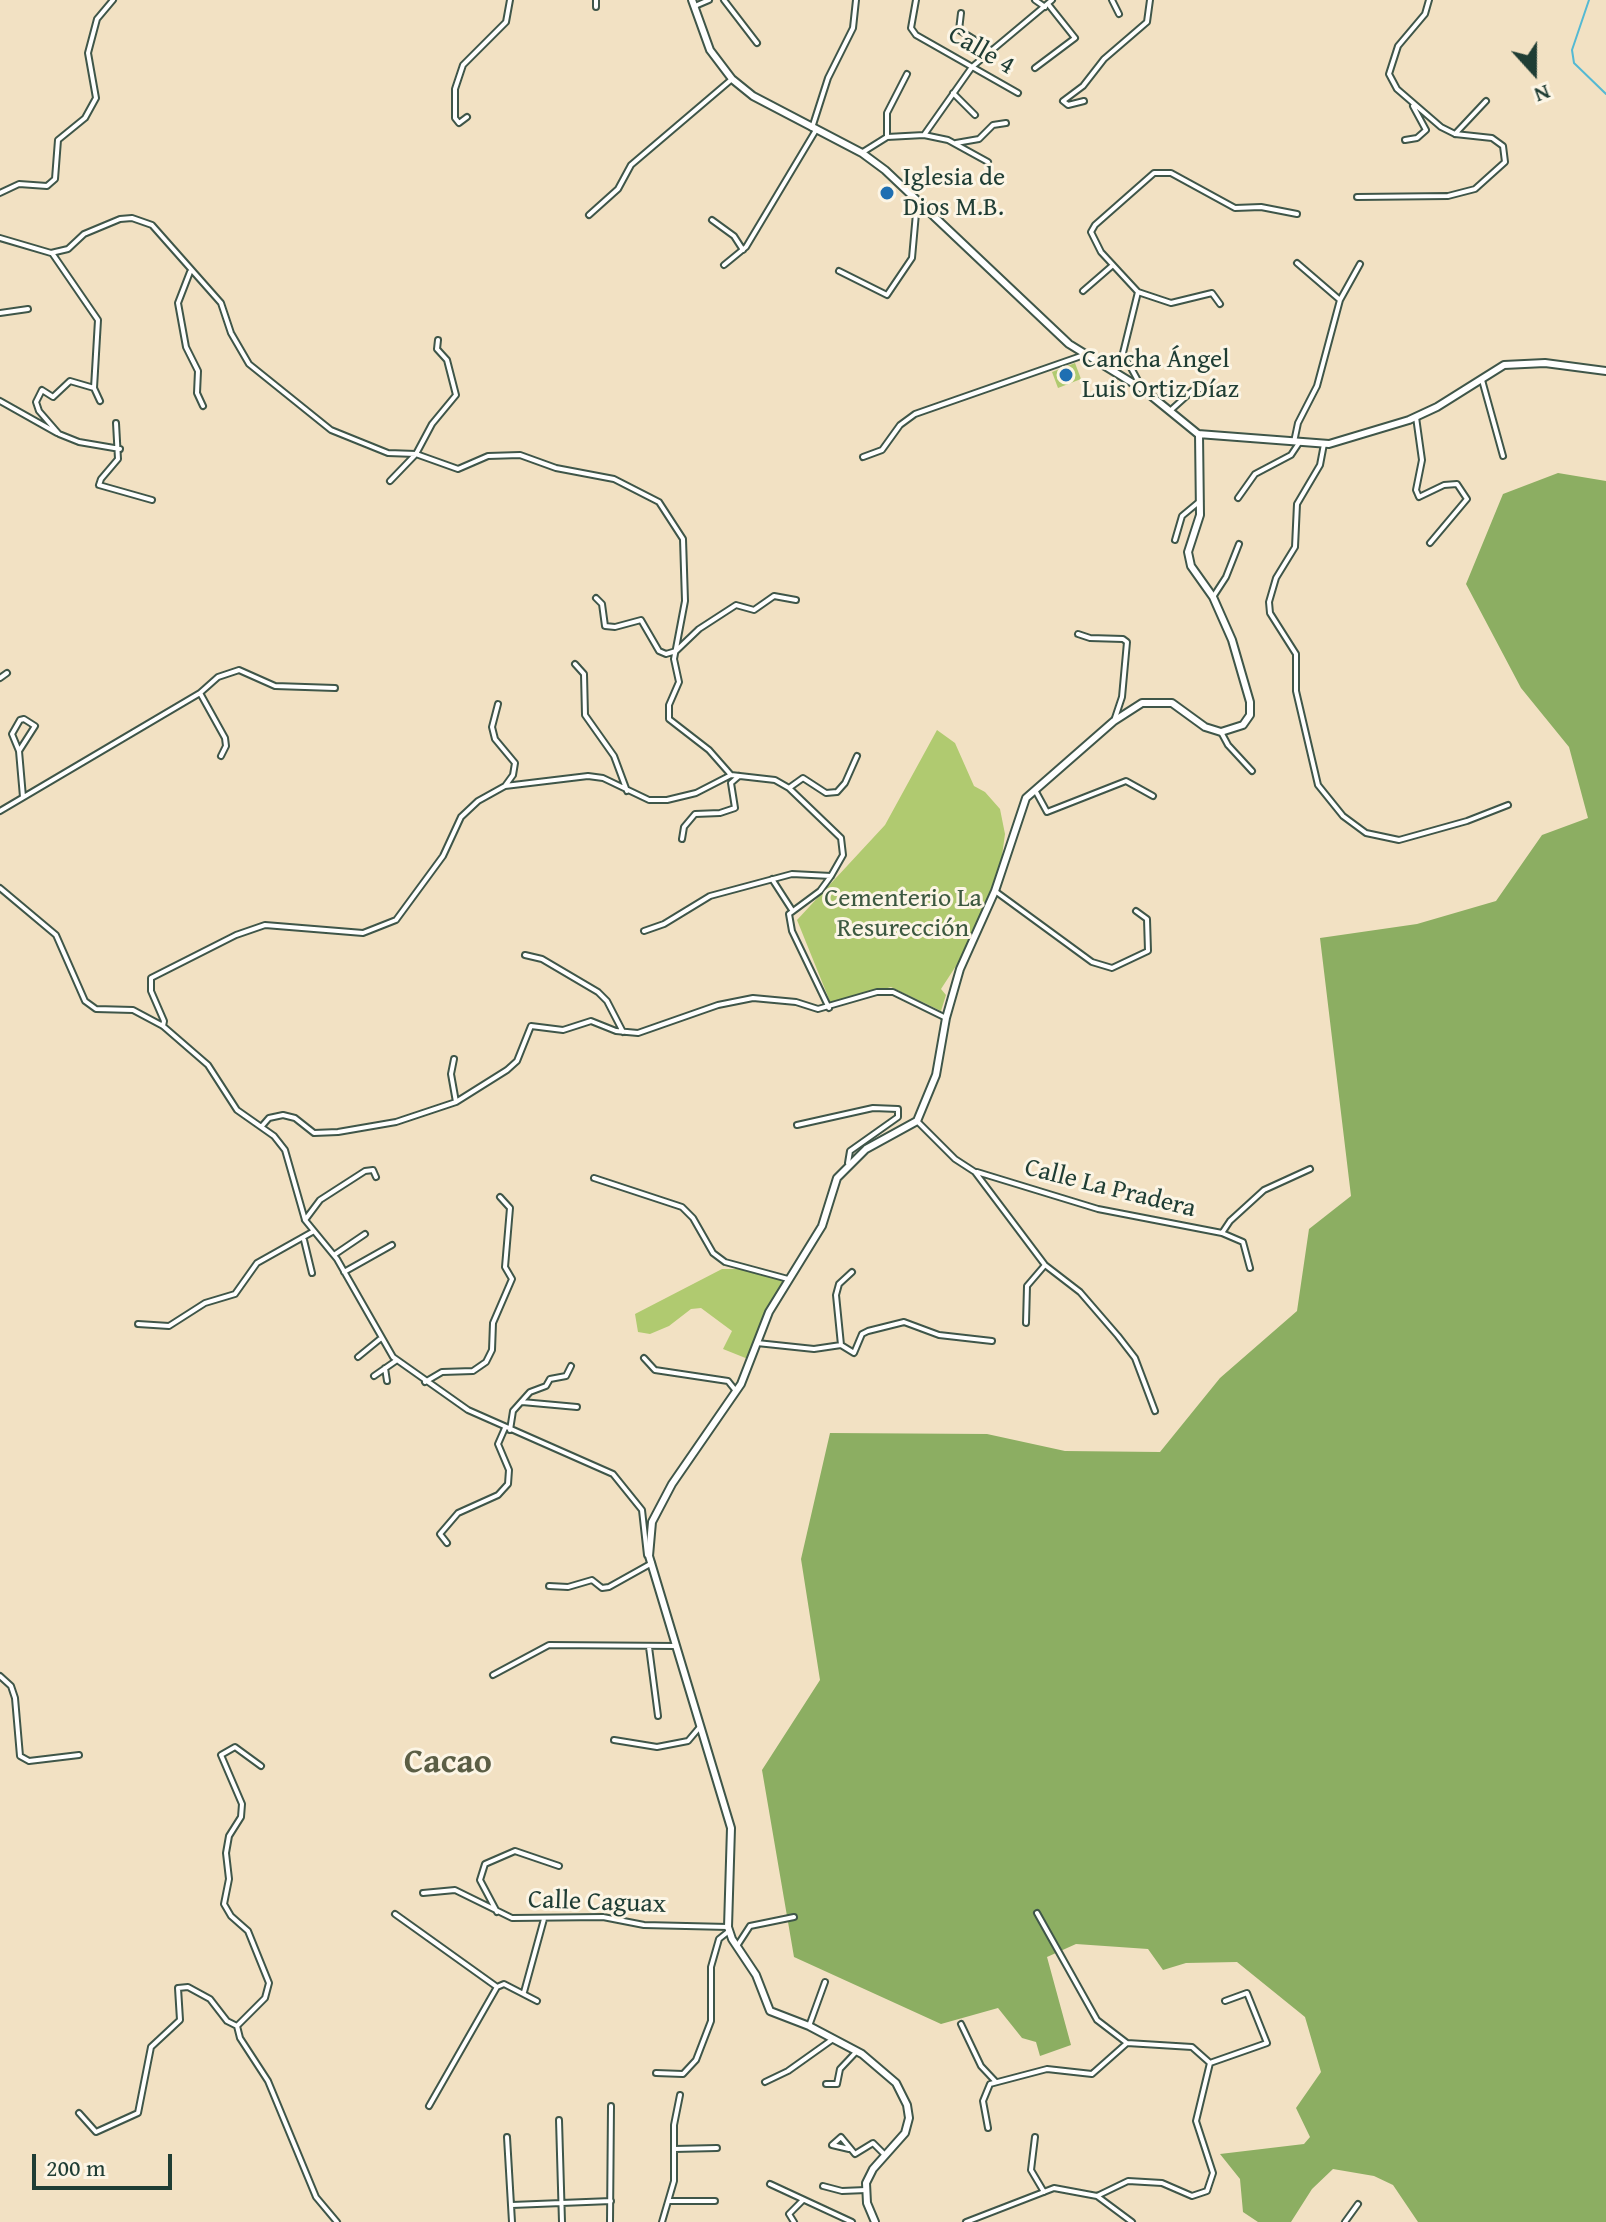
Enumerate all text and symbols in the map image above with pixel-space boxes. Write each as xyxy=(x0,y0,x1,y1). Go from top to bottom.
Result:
street label: Calle 4 xyxy=(942,20,1020,82)
north arrow xyxy=(1494,32,1574,112)
text: N xyxy=(1530,77,1555,112)
place label: Iglesia de Dios M.B. xyxy=(903,162,1005,224)
marker: Iglesia de Dios M.B. xyxy=(878,184,896,202)
place label: Cancha Ángel Luis Ortiz Díaz xyxy=(1082,344,1239,406)
marker: Cancha Ángel Luis Ortiz Díaz xyxy=(1057,366,1075,384)
park label: Cementerio La Resurección xyxy=(824,883,982,944)
street label: Calle La Pradera xyxy=(1021,1153,1199,1225)
district label: Cacao xyxy=(404,1743,492,1783)
street label: Calle Caguax xyxy=(528,1885,666,1921)
scale bar xyxy=(36,2138,176,2188)
text: 200 m xyxy=(46,2150,106,2185)

